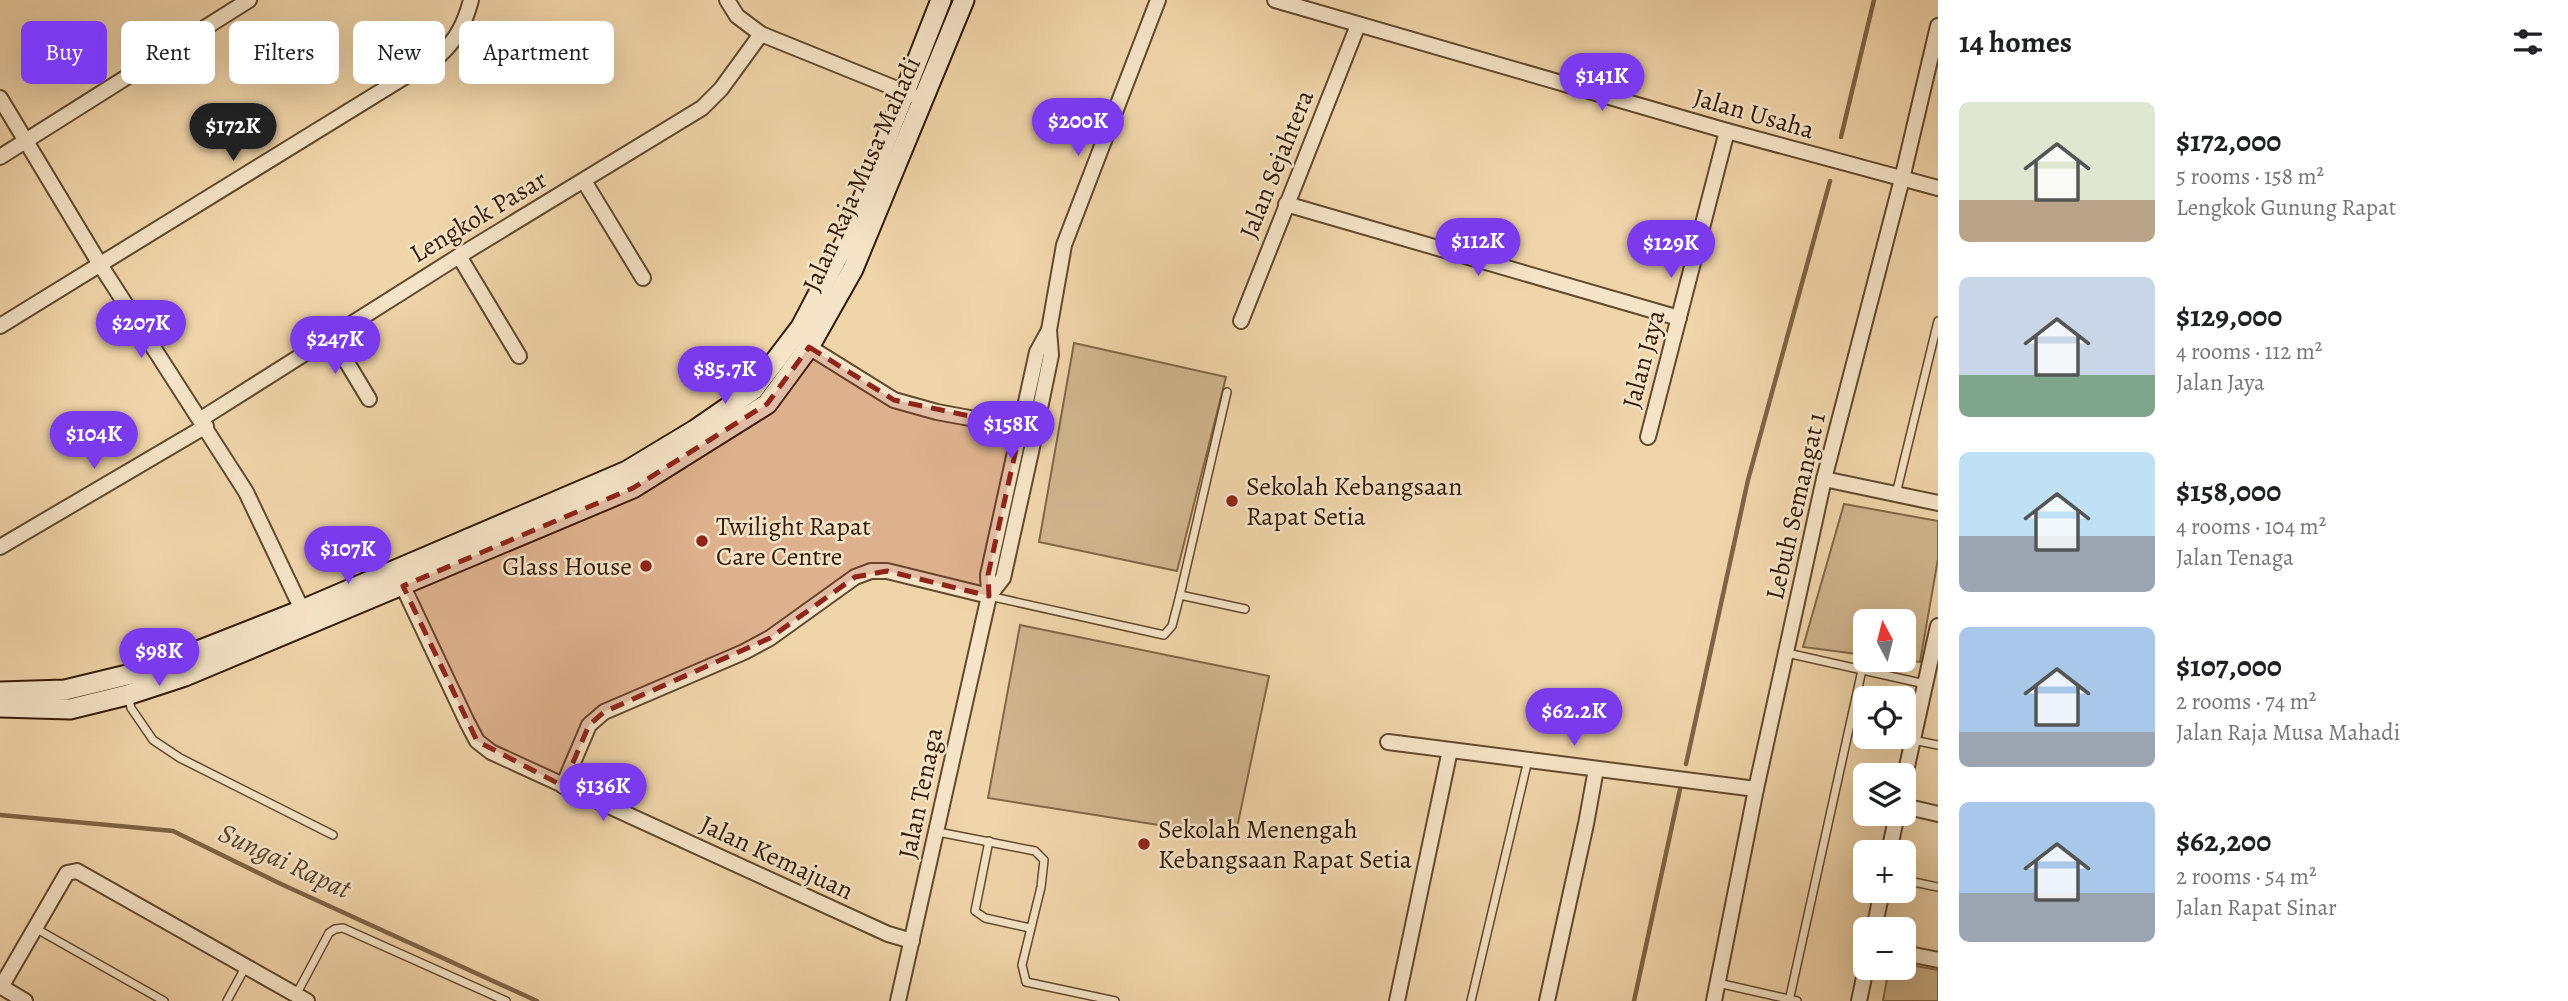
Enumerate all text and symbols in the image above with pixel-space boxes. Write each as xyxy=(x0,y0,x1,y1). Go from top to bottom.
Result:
chip: Buy xyxy=(21,21,107,84)
chip: Rent xyxy=(121,21,215,84)
chip: Filters xyxy=(229,21,339,84)
chip: New xyxy=(353,21,445,84)
chip: Apartment xyxy=(459,21,614,84)
text: 14 homes xyxy=(1959,22,2072,62)
icon: filters xyxy=(2509,23,2547,61)
street label: Jalan Raja Musa Mahadi xyxy=(794,51,929,297)
pin: $141K xyxy=(1553,54,1651,113)
text: $141K xyxy=(1575,60,1629,91)
street label: Jalan Usaha xyxy=(1689,80,1818,147)
street label: Jalan Sejahtera xyxy=(1231,85,1322,244)
pin: $200K xyxy=(1029,99,1127,158)
pin: $172K xyxy=(184,104,282,163)
text: $200K xyxy=(1048,105,1108,136)
text: $172K xyxy=(206,110,261,141)
text: $172,000 xyxy=(2176,121,2281,161)
icon: home xyxy=(2015,130,2099,214)
text: 5 rooms · 158 m² xyxy=(2176,161,2324,192)
street label: Lengkok Pasar xyxy=(403,162,553,271)
text: Lengkok Gunung Rapat xyxy=(2176,192,2396,223)
pin: $112K xyxy=(1429,218,1527,278)
pin: $129K xyxy=(1622,220,1720,280)
text: $112K xyxy=(1451,225,1505,256)
text: $129K xyxy=(1643,227,1699,258)
text: $129,000 xyxy=(2176,296,2282,336)
pin: $207K xyxy=(92,300,190,360)
icon: home xyxy=(2015,305,2099,389)
street label: Jalan Jaya xyxy=(1614,306,1673,412)
text: $207K xyxy=(112,307,170,338)
pin: $247K xyxy=(286,316,384,376)
text: $247K xyxy=(306,323,364,354)
text: 4 rooms · 112 m² xyxy=(2176,336,2322,367)
pin: $85.7K xyxy=(668,346,782,406)
text: $85.7K xyxy=(694,353,756,384)
text: Jalan Jaya xyxy=(2176,367,2265,398)
pin: $158K xyxy=(962,402,1060,461)
text: $158K xyxy=(984,408,1038,439)
street label: Lebuh Semangat 1 xyxy=(1757,409,1834,603)
pin: $104K xyxy=(45,412,143,471)
text: $104K xyxy=(66,418,122,449)
place label: Sekolah Kebangsaan Rapat Setia xyxy=(1246,469,1462,534)
text: $158,000 xyxy=(2176,471,2281,511)
icon: home xyxy=(2015,480,2099,564)
marker: Sekolah Kebangsaan Rapat Setia xyxy=(1224,493,1240,509)
place label: Twilight Rapat Care Centre xyxy=(716,509,871,574)
text: 4 rooms · 104 m² xyxy=(2176,511,2326,542)
pin: $107K xyxy=(299,526,397,586)
text: $107K xyxy=(320,533,376,564)
marker: Twilight Rapat Care Centre xyxy=(694,533,710,549)
text: Jalan Tenaga xyxy=(2176,542,2294,573)
place label: Glass House xyxy=(502,549,632,584)
marker: Glass House xyxy=(638,558,654,574)
north arrow xyxy=(1853,609,1916,672)
map controls xyxy=(1853,609,1916,980)
pin: $98K xyxy=(118,628,200,688)
text: $98K xyxy=(135,635,183,666)
text: $107,000 xyxy=(2176,646,2282,686)
icon: home xyxy=(2015,655,2099,739)
button: locate xyxy=(1853,686,1916,749)
text: 2 rooms · 74 m² xyxy=(2176,686,2316,717)
pin: $62.2K xyxy=(1517,688,1631,748)
text: $62.2K xyxy=(1541,695,1607,726)
text: Jalan Raja Musa Mahadi xyxy=(2176,717,2400,748)
street label: Jalan Tenaga xyxy=(890,724,951,862)
button: layers xyxy=(1853,763,1916,826)
pin: $136K xyxy=(554,764,652,823)
text: $136K xyxy=(576,770,630,801)
street label: Jalan Kemajuan xyxy=(694,807,859,908)
place label: Sekolah Menengah Kebangsaan Rapat Setia xyxy=(1158,812,1412,877)
water label: Sungai Rapat xyxy=(212,814,358,908)
text: $62,200 xyxy=(2176,821,2271,861)
icon: home xyxy=(2015,830,2099,914)
marker: Sekolah Menengah Kebangsaan Rapat Setia xyxy=(1136,836,1152,852)
button: + xyxy=(1853,840,1916,903)
text: 2 rooms · 54 m² xyxy=(2176,861,2317,892)
text: Jalan Rapat Sinar xyxy=(2176,892,2337,923)
button: − xyxy=(1853,917,1916,980)

